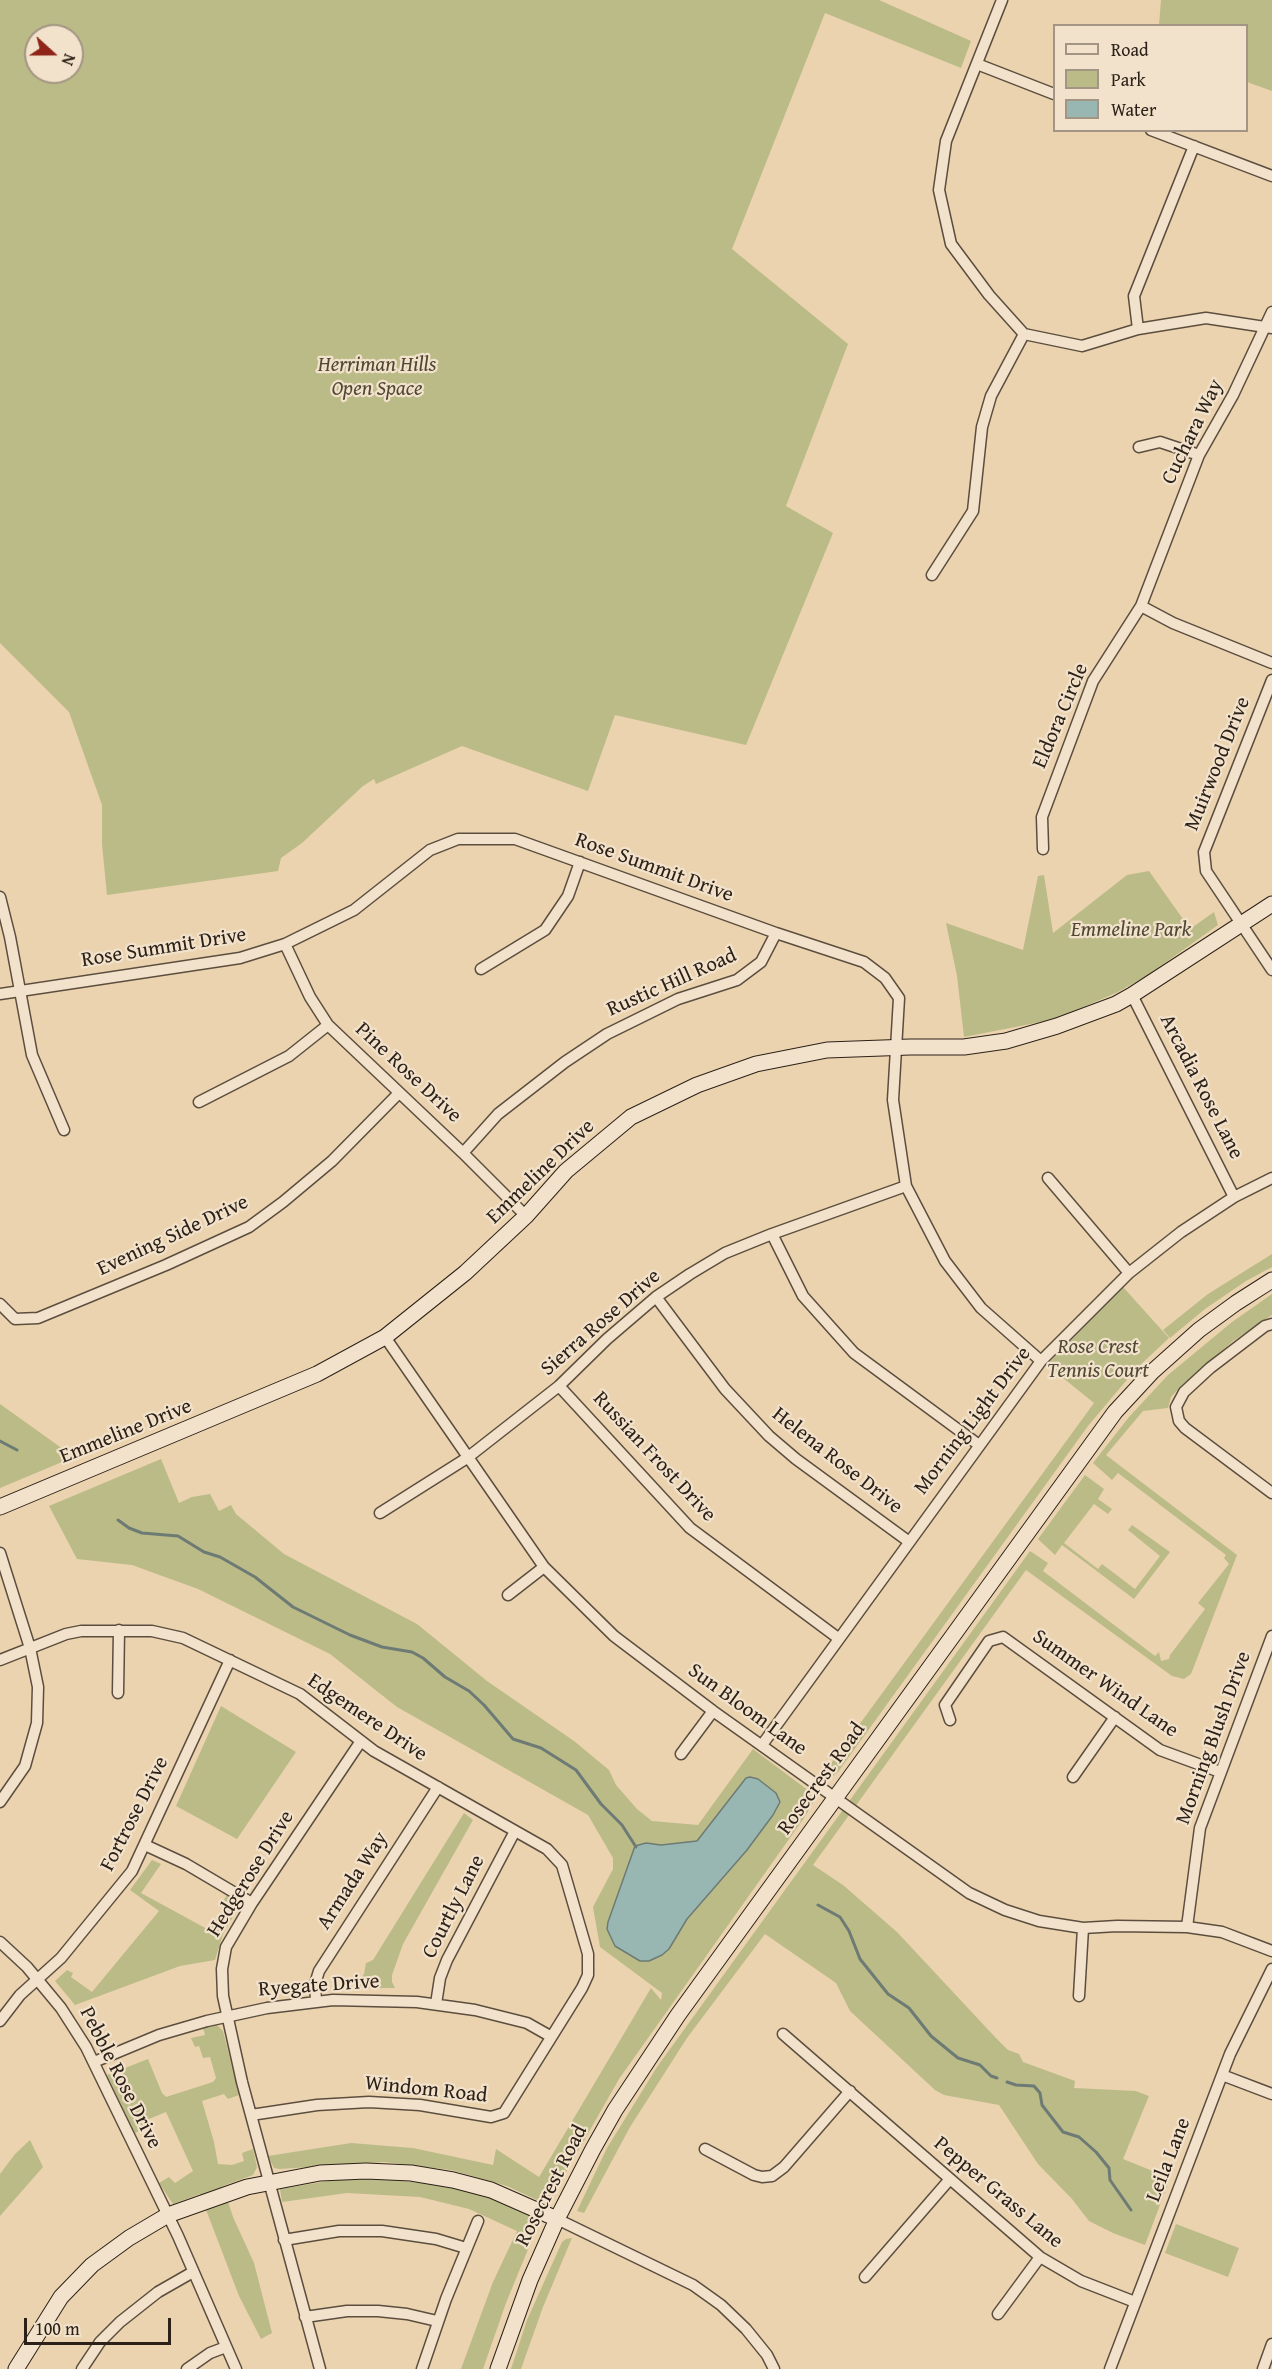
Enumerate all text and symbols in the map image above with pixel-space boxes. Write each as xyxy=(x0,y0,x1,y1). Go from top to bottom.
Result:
north arrow xyxy=(24,24,84,84)
legend xyxy=(1053,24,1248,132)
text: Road xyxy=(1111,36,1149,63)
text: N xyxy=(56,50,82,69)
text: Park xyxy=(1111,66,1146,93)
text: Water xyxy=(1111,96,1156,123)
park label: Herriman Hills Open Space xyxy=(318,353,436,403)
street label: Cuchara Way xyxy=(1157,375,1229,489)
street label: Eldora Circle xyxy=(1028,660,1094,772)
street label: Muirwood Drive xyxy=(1180,693,1256,835)
street label: Rose Summit Drive xyxy=(571,828,737,908)
park label: Emmeline Park xyxy=(1071,918,1191,944)
street label: Rose Summit Drive xyxy=(80,923,248,973)
street label: Rustic Hill Road xyxy=(603,943,741,1023)
street label: Arcadia Rose Lane xyxy=(1154,1010,1248,1164)
street label: Pine Rose Drive xyxy=(350,1017,466,1129)
street label: Emmeline Drive xyxy=(482,1114,600,1230)
street label: Evening Side Drive xyxy=(93,1190,253,1282)
street label: Sierra Rose Drive xyxy=(536,1264,666,1382)
park label: Rose Crest Tennis Court xyxy=(1047,1335,1149,1385)
street label: Morning Light Drive xyxy=(909,1342,1037,1500)
street label: Russian Frost Drive xyxy=(587,1387,721,1527)
street label: Emmeline Drive xyxy=(56,1394,196,1470)
street label: Helena Rose Drive xyxy=(767,1402,907,1520)
street label: Summer Wind Lane xyxy=(1027,1624,1183,1744)
street label: Morning Blush Drive xyxy=(1171,1648,1257,1828)
street label: Sun Bloom Lane xyxy=(683,1658,811,1762)
street label: Edgemere Drive xyxy=(302,1669,432,1767)
street label: Rosecrest Road xyxy=(773,1718,871,1840)
street label: Fortrose Drive xyxy=(95,1753,175,1875)
street label: Hedgerose Drive xyxy=(202,1806,300,1942)
street label: Armada Way xyxy=(312,1827,394,1935)
street label: Courtly Lane xyxy=(417,1851,491,1963)
street label: Ryegate Drive xyxy=(258,1969,380,2003)
street label: Pebble Rose Drive xyxy=(73,2003,167,2153)
street label: Windom Road xyxy=(363,2071,489,2109)
street label: Leila Lane xyxy=(1141,2114,1197,2206)
street label: Rosecrest Road xyxy=(511,2121,593,2251)
street label: Pepper Grass Lane xyxy=(928,2132,1068,2254)
scale bar xyxy=(27,2306,174,2344)
text: 100 m xyxy=(35,2315,80,2342)

